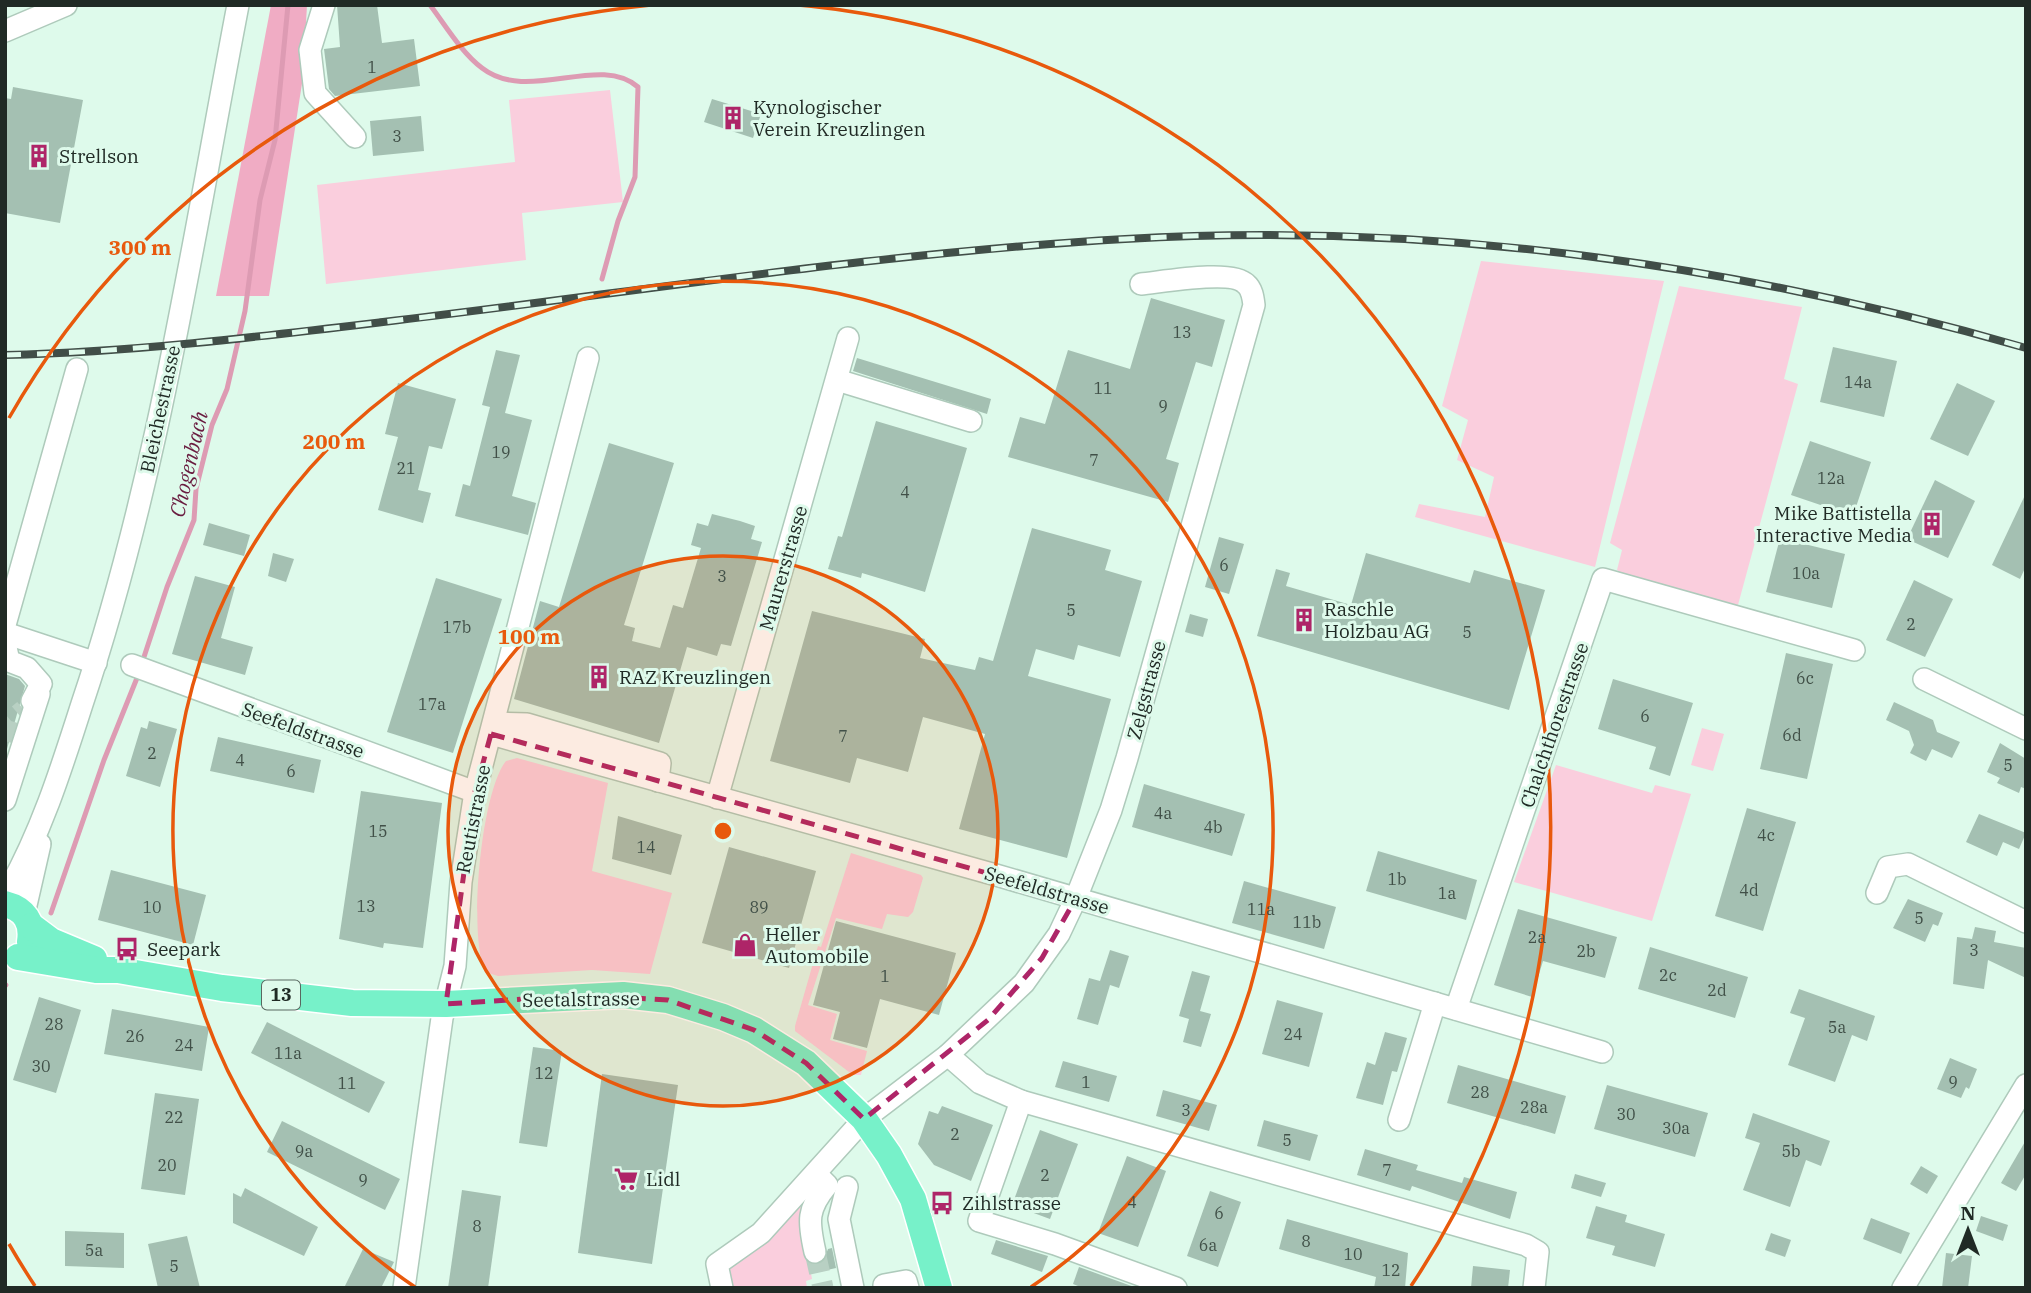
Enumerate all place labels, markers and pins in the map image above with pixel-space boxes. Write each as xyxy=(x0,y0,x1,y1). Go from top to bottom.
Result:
place label: Kynologischer Verein Kreuzlingen xyxy=(753,95,926,141)
building icon: Kynologischer Verein Kreuzlingen xyxy=(719,104,747,132)
building icon: Strellson xyxy=(25,142,53,170)
place label: Strellson xyxy=(59,144,139,168)
place label: Mike Battistella Interactive Media xyxy=(1756,501,1912,547)
building icon: Mike Battistella Interactive Media xyxy=(1918,510,1946,538)
place label: Raschle Holzbau AG xyxy=(1324,597,1429,643)
building icon: Raschle Holzbau AG xyxy=(1290,606,1318,634)
building icon: RAZ Kreuzlingen xyxy=(585,663,613,691)
place label: RAZ Kreuzlingen xyxy=(619,665,771,689)
centre of rings xyxy=(711,819,735,843)
place label: Heller Automobile xyxy=(765,922,869,968)
shop icon: Heller Automobile xyxy=(731,931,759,959)
bus stop icon: Seepark xyxy=(113,935,141,963)
place label: Seepark xyxy=(147,937,220,961)
supermarket icon: Lidl xyxy=(612,1165,640,1193)
place label: Lidl xyxy=(646,1167,681,1191)
bus stop icon: Zihlstrasse xyxy=(928,1189,956,1217)
place label: Zihlstrasse xyxy=(962,1191,1061,1215)

